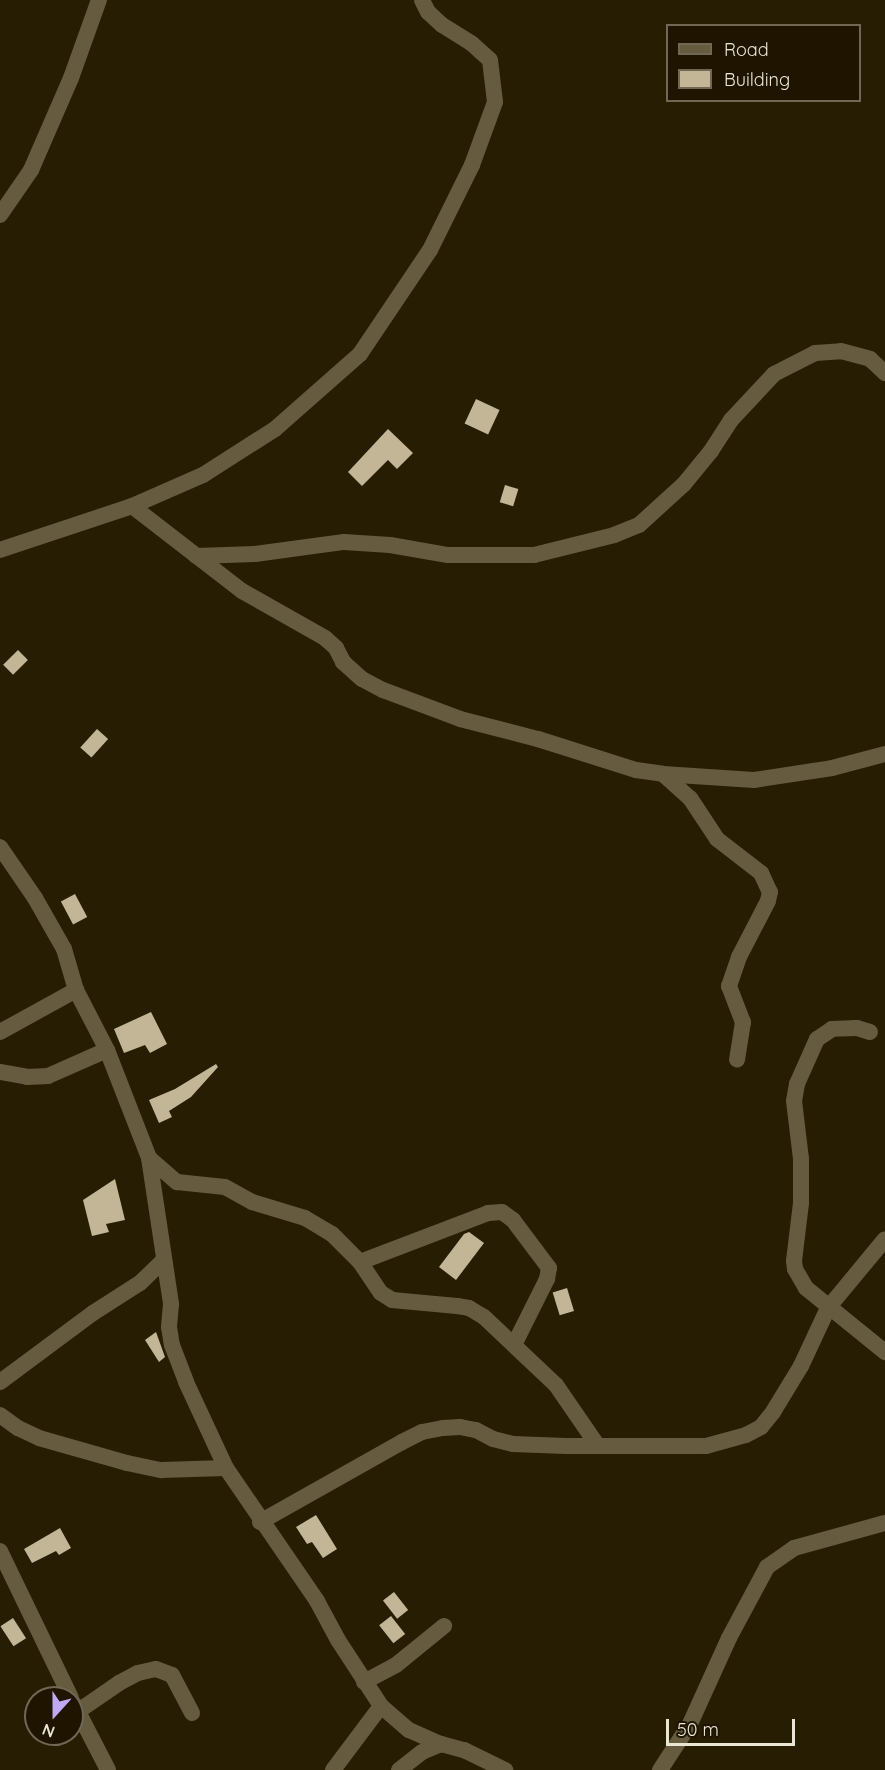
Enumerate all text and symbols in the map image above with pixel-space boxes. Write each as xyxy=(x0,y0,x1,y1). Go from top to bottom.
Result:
legend xyxy=(666,24,861,102)
text: Road xyxy=(724,38,769,61)
text: Building xyxy=(724,68,790,91)
north arrow xyxy=(24,1686,84,1746)
scale bar xyxy=(669,1707,798,1745)
text: 50 m xyxy=(677,1718,719,1741)
text: N xyxy=(39,1719,57,1742)

